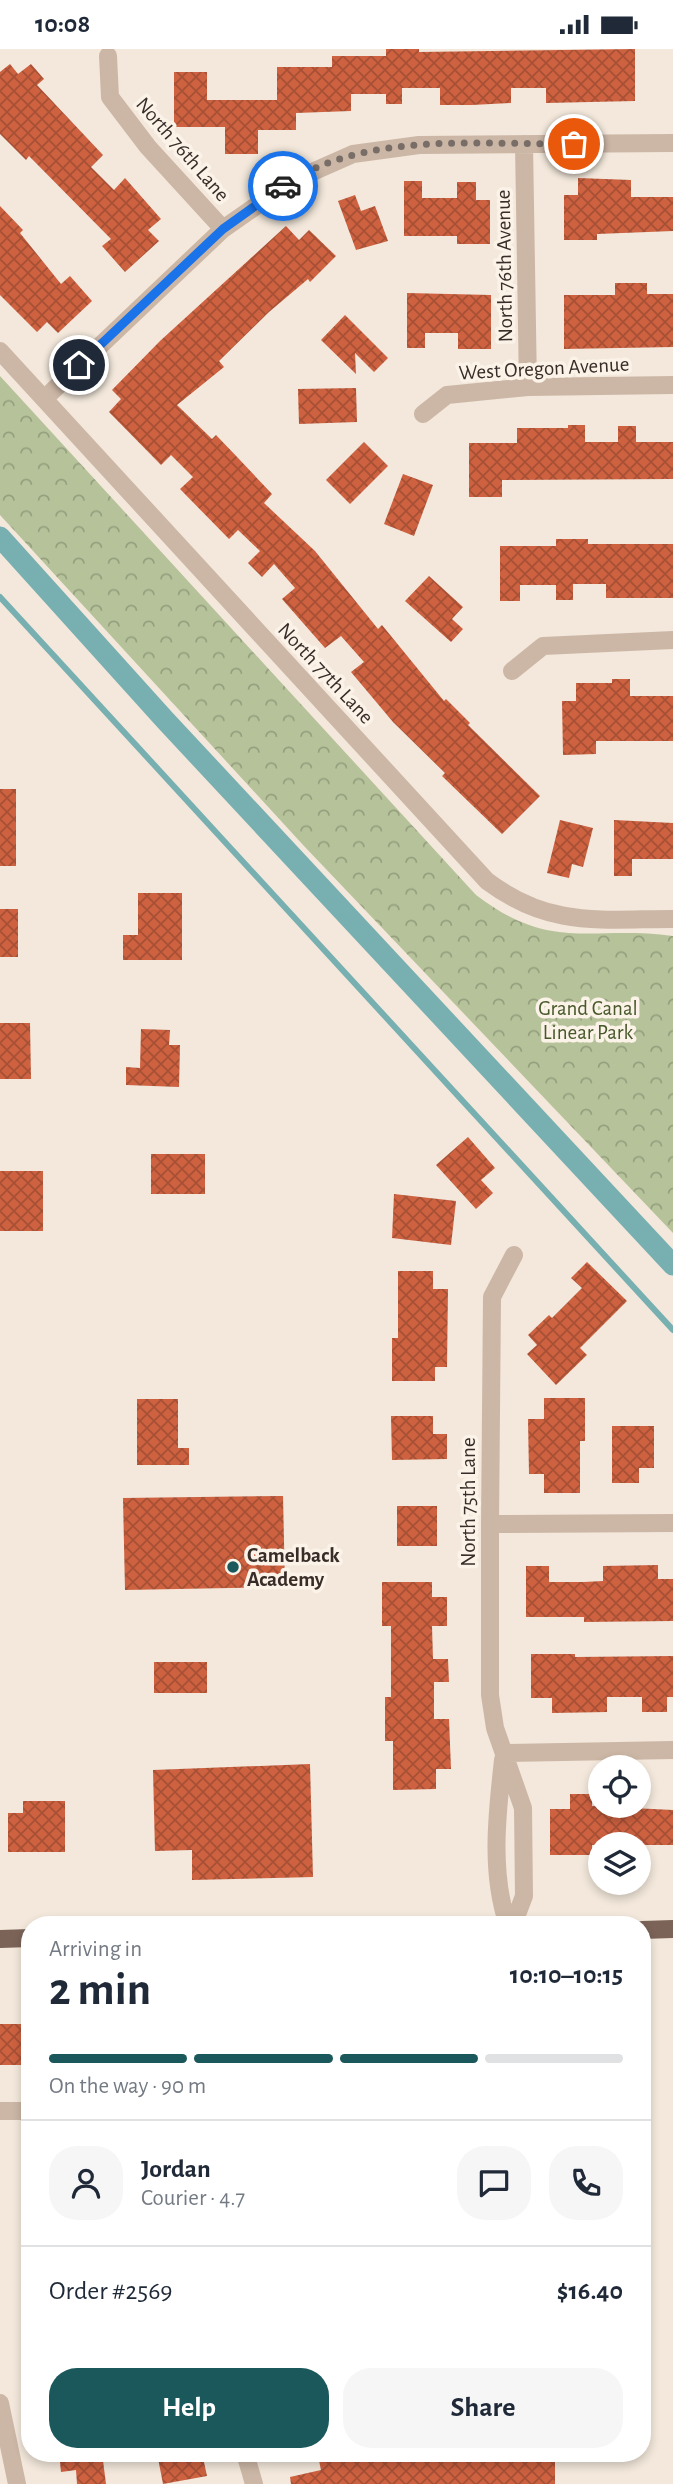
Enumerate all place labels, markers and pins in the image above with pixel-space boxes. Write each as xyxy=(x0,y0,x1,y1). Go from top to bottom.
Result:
pin xyxy=(544,114,604,174)
pin xyxy=(49,335,109,395)
place label: Camelback Academy xyxy=(247,1545,340,1590)
marker: Camelback Academy xyxy=(225,1559,241,1575)

